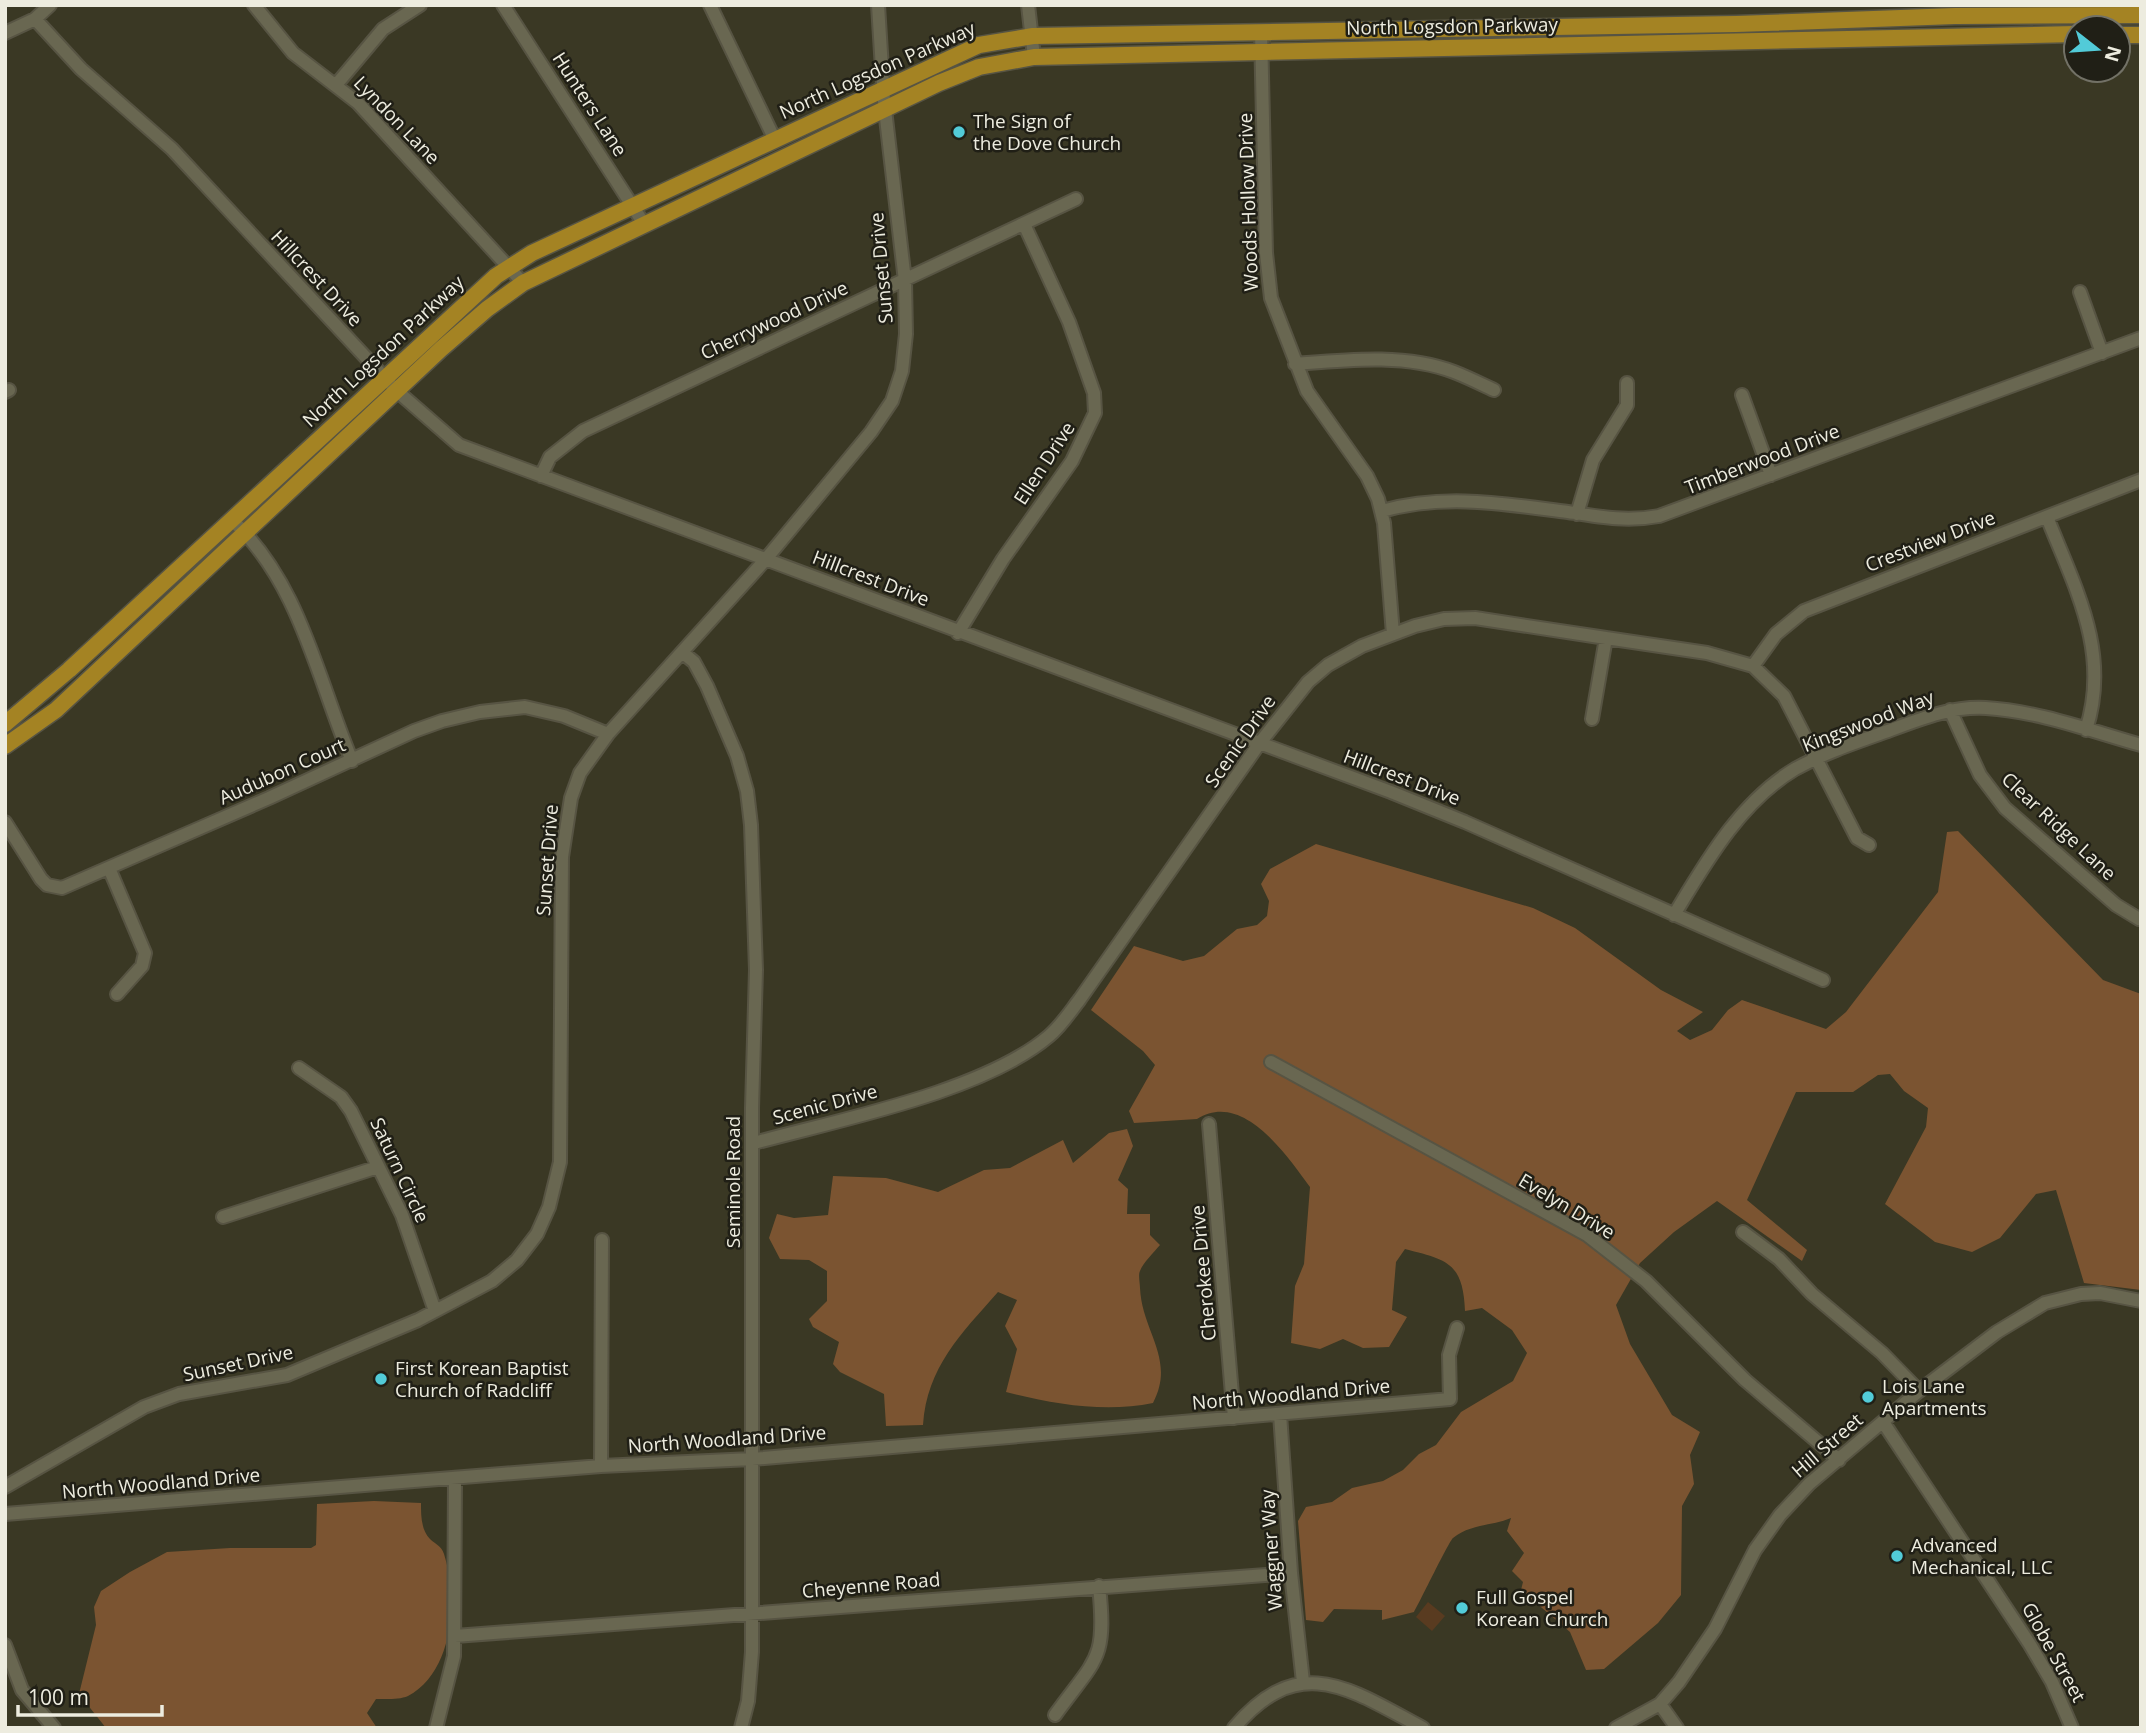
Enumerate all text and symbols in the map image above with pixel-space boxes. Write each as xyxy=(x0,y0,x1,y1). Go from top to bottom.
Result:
street label: North Logsdon Parkway xyxy=(1346,11,1559,41)
north arrow xyxy=(2062,14,2132,84)
street label: North Logsdon Parkway xyxy=(775,15,979,125)
text: N xyxy=(2099,43,2128,65)
street label: Hunters Lane xyxy=(547,47,633,161)
street label: Lyndon Lane xyxy=(348,70,446,170)
place label: The Sign of the Dove Church xyxy=(973,108,1121,156)
street label: Woods Hollow Drive xyxy=(1232,112,1264,292)
marker: The Sign of the Dove Church xyxy=(951,124,967,140)
street label: Sunset Drive xyxy=(863,211,899,325)
street label: Hillcrest Drive xyxy=(265,224,369,332)
street label: North Logsdon Parkway xyxy=(297,269,470,433)
street label: Cherrywood Drive xyxy=(696,274,852,366)
street label: Ellen Drive xyxy=(1008,417,1080,509)
street label: Timberwood Drive xyxy=(1681,418,1843,500)
street label: Crestview Drive xyxy=(1861,504,1999,578)
street label: Hillcrest Drive xyxy=(809,544,933,612)
street label: Kingswood Way xyxy=(1798,684,1938,758)
street label: Scenic Drive xyxy=(1199,690,1281,792)
street label: Audubon Court xyxy=(215,731,350,811)
street label: Hillcrest Drive xyxy=(1340,743,1464,811)
street label: Clear Ridge Lane xyxy=(1996,766,2122,886)
street label: Sunset Drive xyxy=(530,803,564,917)
street label: Scenic Drive xyxy=(770,1078,880,1130)
street label: Saturn Circle xyxy=(364,1113,436,1227)
street label: Seminole Road xyxy=(720,1116,746,1248)
street label: Evelyn Drive xyxy=(1514,1167,1620,1245)
street label: Cherokee Drive xyxy=(1184,1204,1222,1342)
street label: Sunset Drive xyxy=(181,1339,295,1387)
place label: First Korean Baptist Church of Radcliff xyxy=(395,1355,569,1403)
marker: First Korean Baptist Church of Radcliff xyxy=(373,1371,389,1387)
street label: North Woodland Drive xyxy=(1191,1372,1391,1416)
place label: Lois Lane Apartments xyxy=(1882,1373,1986,1421)
marker: Lois Lane Apartments xyxy=(1860,1389,1876,1405)
street label: Hill Street xyxy=(1786,1407,1868,1483)
street label: North Woodland Drive xyxy=(627,1419,827,1459)
street label: North Woodland Drive xyxy=(61,1461,261,1505)
street label: Waggner Way xyxy=(1254,1488,1288,1611)
place label: Advanced Mechanical, LLC xyxy=(1911,1532,2053,1580)
marker: Advanced Mechanical, LLC xyxy=(1889,1548,1905,1564)
street label: Cheyenne Road xyxy=(801,1566,941,1604)
place label: Full Gospel Korean Church xyxy=(1476,1584,1608,1632)
street label: Globe Street xyxy=(2016,1597,2092,1707)
marker: Full Gospel Korean Church xyxy=(1454,1600,1470,1616)
scale bar xyxy=(18,1674,161,1718)
text: 100 m xyxy=(28,1683,89,1711)

